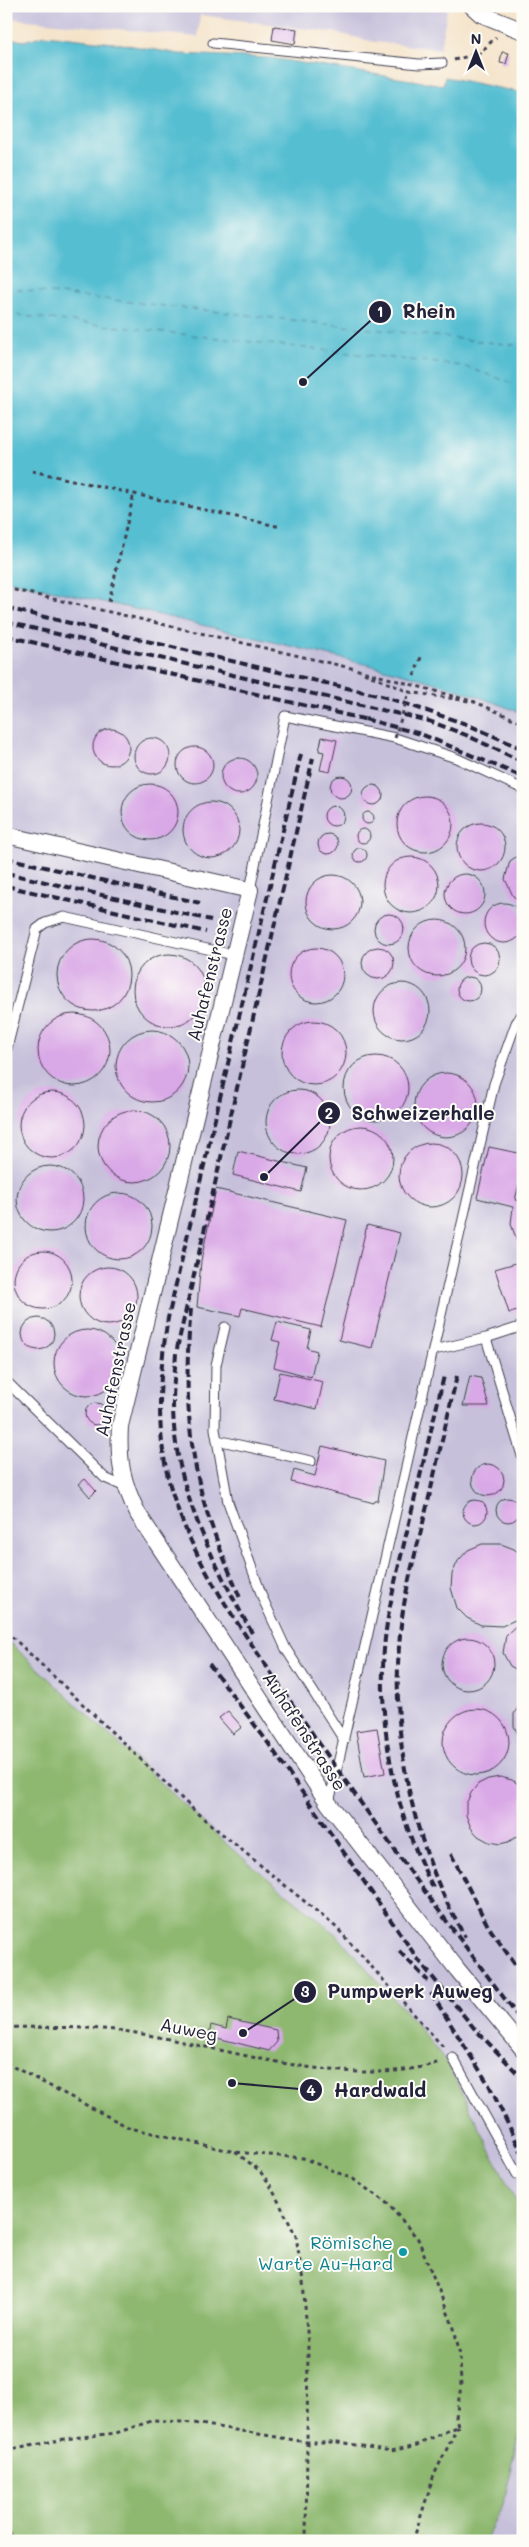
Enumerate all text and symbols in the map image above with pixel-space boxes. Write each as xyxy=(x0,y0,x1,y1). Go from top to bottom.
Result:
north arrow xyxy=(452,28,502,78)
text: N xyxy=(471,29,481,48)
callout: Rhein xyxy=(368,295,465,329)
text: Rhein xyxy=(403,298,455,323)
text: 1 xyxy=(377,301,383,321)
street label: Auhafenstrasse xyxy=(181,904,237,1044)
callout: Schweizerhalle xyxy=(317,1096,505,1130)
text: Schweizerhalle xyxy=(352,1100,494,1125)
text: 2 xyxy=(325,1103,333,1123)
street label: Auhafenstrasse xyxy=(89,1299,141,1439)
street label: Auhafenstrasse xyxy=(258,1667,352,1795)
callout: Pumpwerk Auweg xyxy=(292,1975,502,2009)
text: Pumpwerk Auweg xyxy=(327,1978,493,2003)
text: 3 xyxy=(300,1981,310,2001)
street label: Auweg xyxy=(158,2012,220,2046)
callout: Hardwald xyxy=(298,2073,436,2107)
text: Hardwald xyxy=(334,2077,426,2102)
text: 4 xyxy=(306,2080,316,2100)
place label: Römische Warte Au-Hard xyxy=(258,2230,393,2275)
marker: Römische Warte Au-Hard xyxy=(397,2246,409,2258)

